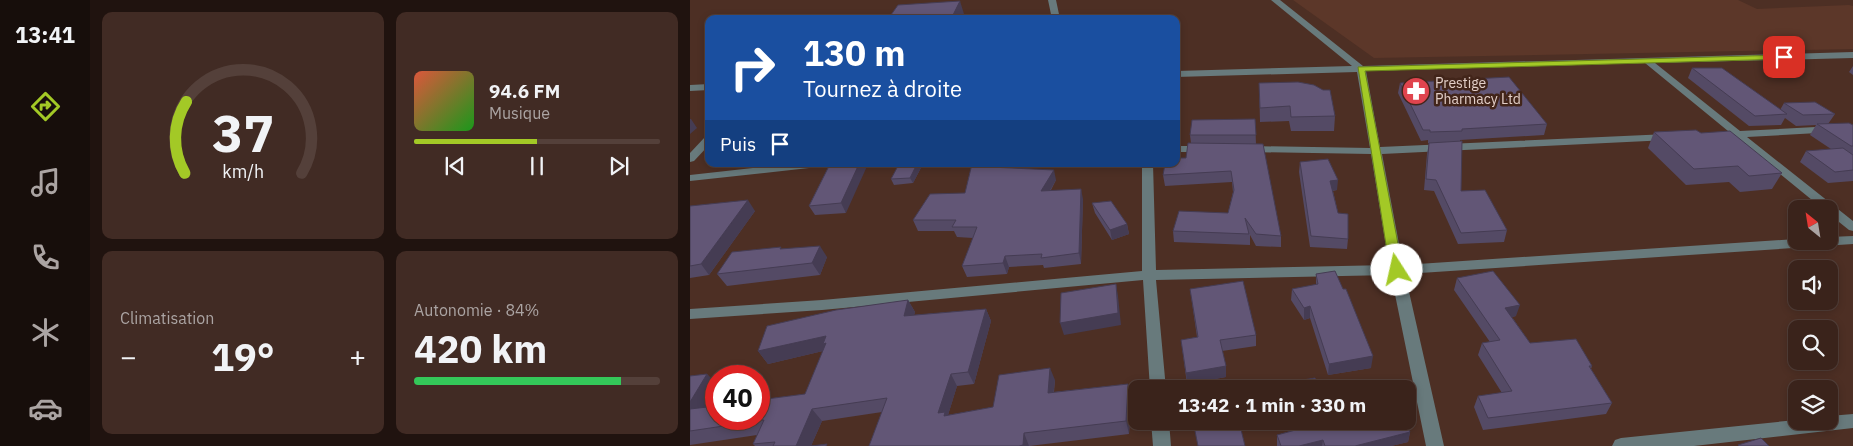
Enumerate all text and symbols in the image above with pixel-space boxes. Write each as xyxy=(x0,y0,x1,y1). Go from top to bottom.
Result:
text: 13:41 xyxy=(15,20,75,49)
text: 130 m xyxy=(803,30,906,76)
icon: right xyxy=(720,35,785,100)
pin xyxy=(1763,36,1805,78)
icon: arrive xyxy=(1770,43,1798,71)
text: Tournez à droite xyxy=(803,74,962,103)
place label: Prestige Pharmacy Ltd xyxy=(1435,74,1521,108)
pharmacy icon: Prestige Pharmacy Ltd xyxy=(1401,76,1431,106)
text: 94.6 FM xyxy=(489,79,560,103)
icon: directions xyxy=(28,89,63,124)
text: 37 xyxy=(212,99,274,166)
text: Musique xyxy=(489,103,550,123)
icon: arrive xyxy=(766,130,794,158)
text: Puis xyxy=(720,132,756,156)
icon: previous xyxy=(441,152,469,180)
icon: pause xyxy=(523,152,551,180)
icon: next xyxy=(605,152,633,180)
text: km/h xyxy=(222,160,264,183)
icon: music xyxy=(28,165,63,200)
north arrow xyxy=(1788,200,1838,250)
map controls xyxy=(1788,200,1838,430)
icon: phone xyxy=(28,240,63,275)
position arrow xyxy=(1370,243,1422,295)
button: sound xyxy=(1788,260,1838,310)
text: Autonomie · 84% xyxy=(414,300,539,320)
text: Climatisation xyxy=(120,308,214,328)
icon: climate xyxy=(28,315,63,350)
button: search xyxy=(1788,320,1838,370)
text: 420 km xyxy=(414,324,547,373)
text: 19° xyxy=(211,332,275,381)
text: − xyxy=(120,338,137,375)
text: + xyxy=(349,338,366,375)
speed limit sign: 40 xyxy=(705,365,770,430)
button: layers xyxy=(1788,380,1838,430)
icon: car xyxy=(28,391,63,426)
text: 13:42 · 1 min · 330 m xyxy=(1178,393,1366,417)

